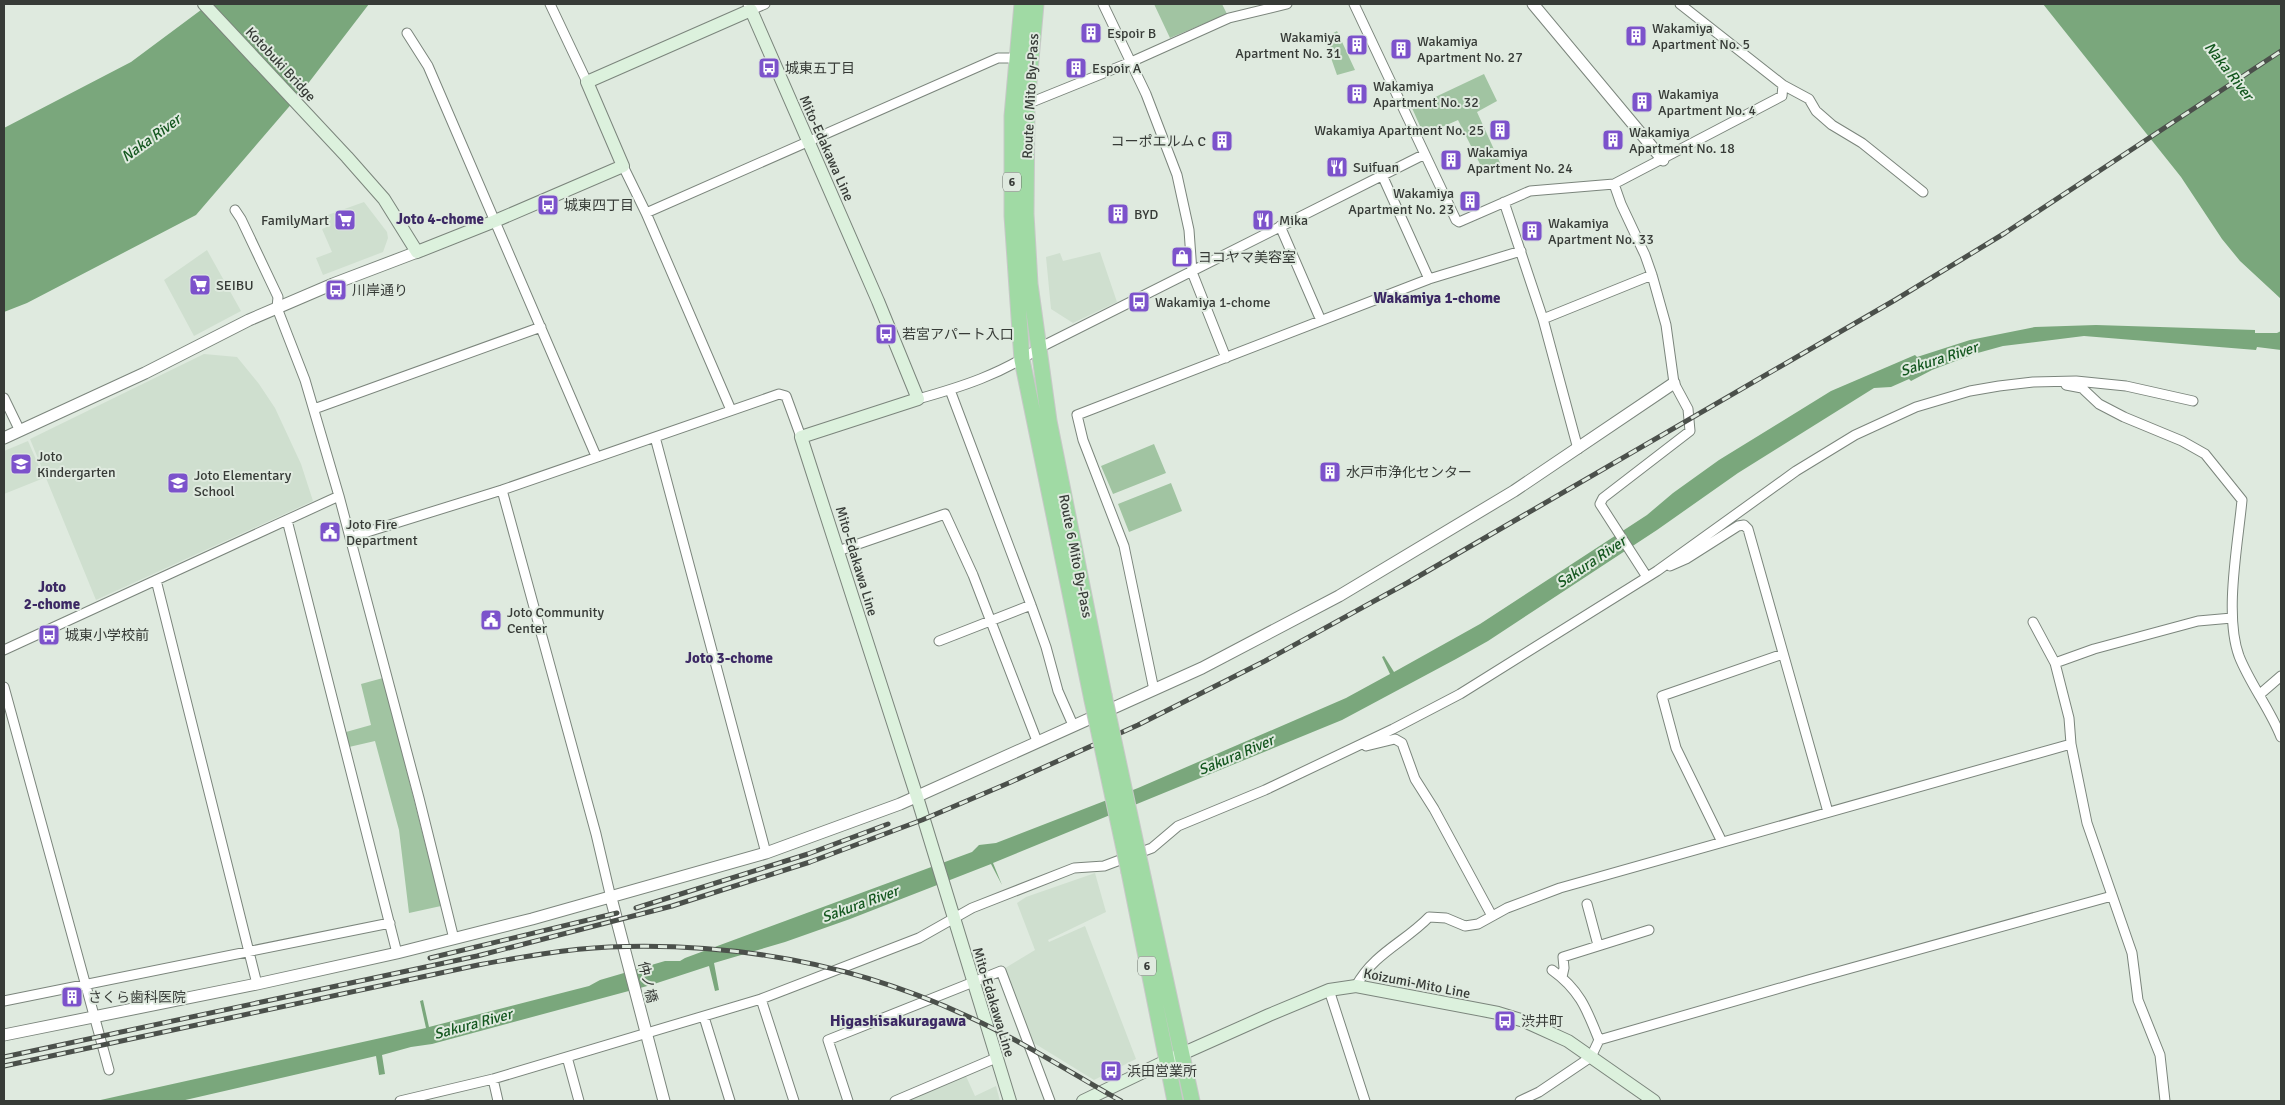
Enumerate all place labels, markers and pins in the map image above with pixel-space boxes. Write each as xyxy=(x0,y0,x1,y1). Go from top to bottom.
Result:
place label: Wakamiya Apartment No. 5 xyxy=(1652,20,1750,53)
building icon: Espoir B xyxy=(1079,21,1103,45)
building icon: Wakamiya Apartment No. 5 xyxy=(1624,24,1648,48)
place label: Espoir B xyxy=(1107,25,1156,42)
place label: Wakamiya Apartment No. 31 xyxy=(1235,29,1341,62)
building icon: Wakamiya Apartment No. 31 xyxy=(1345,33,1369,57)
place label: Wakamiya Apartment No. 27 xyxy=(1417,33,1523,66)
building icon: Wakamiya Apartment No. 27 xyxy=(1389,37,1413,61)
bus stop icon: 城東五丁目 xyxy=(757,56,781,80)
building icon: Espoir A xyxy=(1064,56,1088,80)
place label: 城東五丁目 xyxy=(785,60,855,77)
place label: Espoir A xyxy=(1092,60,1142,77)
place label: Wakamiya Apartment No. 32 xyxy=(1373,78,1479,111)
building icon: Wakamiya Apartment No. 32 xyxy=(1345,82,1369,106)
place label: Wakamiya Apartment No. 4 xyxy=(1658,86,1757,119)
building icon: Wakamiya Apartment No. 4 xyxy=(1630,90,1654,114)
building icon: Wakamiya Apartment No. 25 xyxy=(1488,118,1512,142)
place label: Wakamiya Apartment No. 25 xyxy=(1314,122,1484,139)
place label: Wakamiya Apartment No. 18 xyxy=(1629,124,1735,157)
building icon: Wakamiya Apartment No. 18 xyxy=(1601,128,1625,152)
building icon: コーポエルム C xyxy=(1210,129,1234,153)
place label: コーポエルム C xyxy=(1111,133,1206,150)
place label: Wakamiya Apartment No. 24 xyxy=(1467,144,1573,177)
building icon: Wakamiya Apartment No. 24 xyxy=(1439,148,1463,172)
restaurant icon: Suifuan xyxy=(1325,155,1349,179)
place label: Suifuan xyxy=(1353,159,1399,176)
place label: Wakamiya Apartment No. 23 xyxy=(1348,185,1454,218)
building icon: Wakamiya Apartment No. 23 xyxy=(1458,189,1482,213)
bus stop icon: 城東四丁目 xyxy=(536,193,560,217)
place label: 城東四丁目 xyxy=(564,197,634,214)
building icon: BYD xyxy=(1106,202,1130,226)
place label: BYD xyxy=(1134,206,1158,223)
supermarket icon: FamilyMart xyxy=(333,208,357,232)
restaurant icon: Mika xyxy=(1251,208,1275,232)
place label: FamilyMart xyxy=(261,212,329,229)
place label: Mika xyxy=(1279,212,1308,229)
place label: Wakamiya Apartment No. 33 xyxy=(1548,215,1654,248)
building icon: Wakamiya Apartment No. 33 xyxy=(1520,219,1544,243)
shop icon: ヨコヤマ美容室 xyxy=(1170,245,1194,269)
place label: ヨコヤマ美容室 xyxy=(1198,249,1296,266)
supermarket icon: SEIBU xyxy=(188,273,212,297)
place label: SEIBU xyxy=(216,277,254,294)
bus stop icon: 川岸通り xyxy=(324,278,348,302)
place label: 川岸通り xyxy=(352,282,408,299)
bus stop icon: Wakamiya 1-chome xyxy=(1127,290,1151,314)
place label: Wakamiya 1-chome xyxy=(1155,294,1271,311)
bus stop icon: 若宮アパート入口 xyxy=(874,322,898,346)
place label: 若宮アパート入口 xyxy=(902,326,1014,343)
place label: Joto Kindergarten xyxy=(37,448,116,481)
school or university icon: Joto Kindergarten xyxy=(9,452,33,476)
building icon: 水戸市浄化センター xyxy=(1318,460,1342,484)
place label: 水戸市浄化センター xyxy=(1346,464,1472,481)
place label: Joto Elementary School xyxy=(194,467,292,500)
school or university icon: Joto Elementary School xyxy=(166,471,190,495)
place label: Joto Fire Department xyxy=(346,516,418,549)
public building icon: Joto Fire Department xyxy=(318,520,342,544)
place label: Joto Community Center xyxy=(507,604,604,637)
public building icon: Joto Community Center xyxy=(479,608,503,632)
bus stop icon: 城東小学校前 xyxy=(37,623,61,647)
place label: 城東小学校前 xyxy=(65,627,149,644)
building icon: さくら歯科医院 xyxy=(60,985,84,1009)
place label: さくら歯科医院 xyxy=(88,989,186,1006)
bus stop icon: 渋井町 xyxy=(1493,1009,1517,1033)
place label: 渋井町 xyxy=(1521,1013,1563,1030)
bus stop icon: 浜田営業所 xyxy=(1099,1059,1123,1083)
place label: 浜田営業所 xyxy=(1127,1063,1197,1080)

